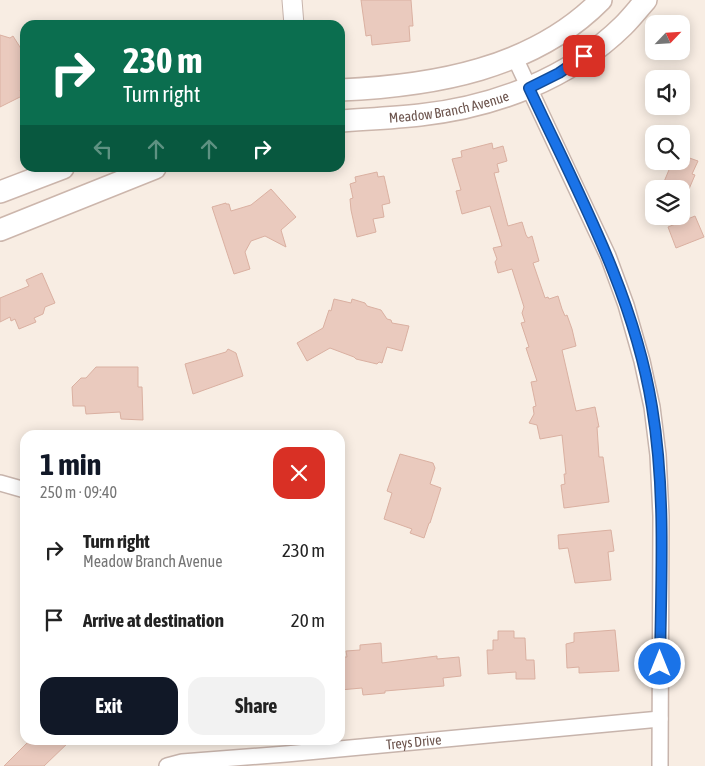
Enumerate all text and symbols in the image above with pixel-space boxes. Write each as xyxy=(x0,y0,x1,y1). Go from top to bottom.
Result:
north arrow xyxy=(645,15,690,60)
map controls xyxy=(645,15,690,225)
pin xyxy=(563,35,605,77)
icon: right xyxy=(40,40,105,105)
text: 230 m xyxy=(123,40,202,80)
icon: arrive xyxy=(570,42,598,70)
button: sound xyxy=(645,70,690,115)
text: Turn right xyxy=(123,81,200,107)
street label: Meadow Branch Avenue xyxy=(388,88,511,126)
button: search xyxy=(645,125,690,170)
icon: left xyxy=(89,135,117,163)
icon: ahead xyxy=(142,135,170,163)
icon: ahead xyxy=(195,135,223,163)
icon: right xyxy=(248,135,276,163)
button: layers xyxy=(645,180,690,225)
text: 1 min xyxy=(40,447,101,481)
button: close xyxy=(273,447,325,499)
text: 250 m · 09:40 xyxy=(40,483,117,501)
text: Turn right xyxy=(83,530,150,552)
icon: right xyxy=(40,536,68,564)
text: 230 m xyxy=(282,539,325,561)
text: Meadow Branch Avenue xyxy=(83,552,222,570)
icon: arrive xyxy=(40,606,68,634)
text: Arrive at destination xyxy=(83,609,224,631)
text: 20 m xyxy=(291,609,325,631)
position arrow xyxy=(633,637,685,689)
button: Exit xyxy=(40,677,178,735)
button: Share xyxy=(188,677,325,735)
street label: Treys Drive xyxy=(385,732,442,753)

